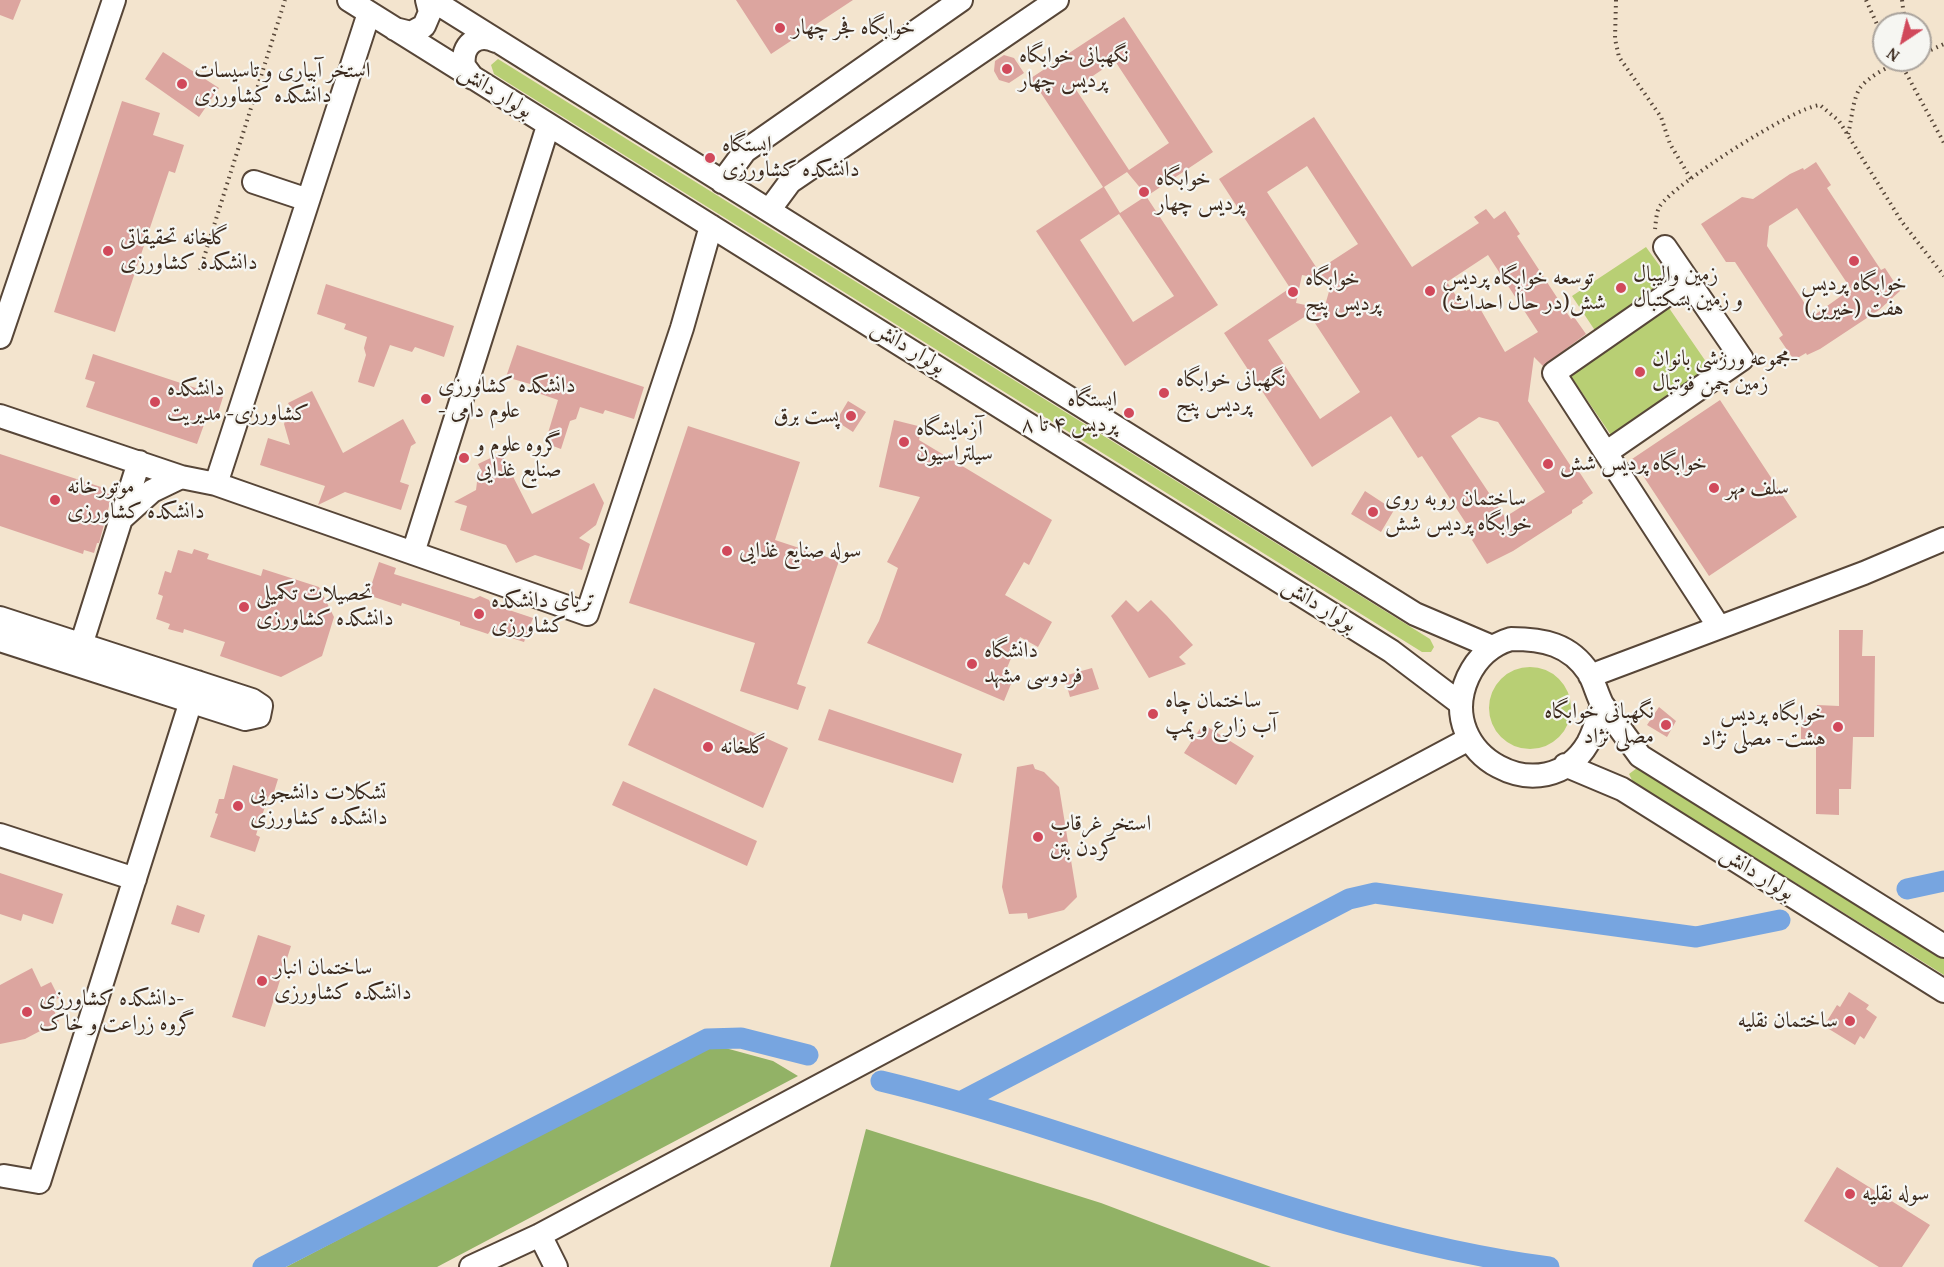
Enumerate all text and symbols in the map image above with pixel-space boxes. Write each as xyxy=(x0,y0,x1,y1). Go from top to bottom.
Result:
north arrow xyxy=(1872,12,1932,72)
place label: خوابگاه فجر چهار xyxy=(792,15,915,41)
marker: خوابگاه فجر چهار xyxy=(773,21,787,35)
text: N xyxy=(1882,42,1904,68)
place label: نگهبانی خوابگاه پردیس چهار xyxy=(1019,43,1129,94)
place label: استخر آبیاری و تاسیسات دانشکده کشاورزی xyxy=(194,58,370,110)
street label: بولوار دانش xyxy=(453,59,537,125)
marker: نگهبانی خوابگاه پردیس چهار xyxy=(1000,62,1014,76)
marker: استخر آبیاری و تاسیسات دانشکده کشاورزی xyxy=(175,77,189,91)
place label: ایستگاه دانشکده کشاورزی xyxy=(722,132,860,184)
marker: ایستگاه دانشکده کشاورزی xyxy=(703,151,717,165)
place label: خوابگاه پردیس چهار xyxy=(1156,166,1244,218)
marker: خوابگاه پردیس چهار xyxy=(1137,185,1151,199)
place label: گلخانه تحقیقاتی دانشکده کشاورزی xyxy=(120,225,258,276)
marker: گلخانه تحقیقاتی دانشکده کشاورزی xyxy=(101,244,115,258)
marker: خوابگاه پردیس هفت (خیرین) xyxy=(1847,254,1861,268)
place label: زمین والیبال و زمین بسکتبال xyxy=(1633,262,1743,314)
place label: توسعه خوابگاه پردیس شش(در حال احداث) xyxy=(1442,265,1606,316)
place label: خوابگاه پردیس پنج xyxy=(1305,266,1380,318)
place label: خوابگاه پردیس هفت (خیرین) xyxy=(1801,271,1907,322)
marker: زمین والیبال و زمین بسکتبال xyxy=(1614,281,1628,295)
marker: توسعه خوابگاه پردیس شش(در حال احداث) xyxy=(1423,284,1437,298)
marker: خوابگاه پردیس پنج xyxy=(1286,285,1300,299)
street label: بولوار دانش xyxy=(866,315,950,381)
place label: مجموعه ورزشی بانوان- زمین چمن فوتبال xyxy=(1652,346,1798,398)
marker: مجموعه ورزشی بانوان- زمین چمن فوتبال xyxy=(1633,365,1647,379)
place label: نگهبانی خوابگاه پردیس پنج xyxy=(1176,367,1286,418)
place label: دانشکده کشاورزی - علوم دامی xyxy=(438,373,576,424)
place label: دانشکده کشاورزی- مدیریت xyxy=(167,376,309,428)
marker: نگهبانی خوابگاه پردیس پنج xyxy=(1157,386,1171,400)
place label: ایستگاه پردیس ۴ تا ۸ xyxy=(1021,387,1117,439)
marker: دانشکده کشاورزی - علوم دامی xyxy=(419,392,433,406)
marker: دانشکده کشاورزی- مدیریت xyxy=(148,395,162,409)
place label: پست برق xyxy=(774,403,839,429)
marker: ایستگاه پردیس ۴ تا ۸ xyxy=(1122,406,1136,420)
marker: پست برق xyxy=(844,409,858,423)
place label: آزمایشگاه سیلتراسیون xyxy=(916,416,993,468)
place label: گروه علوم و صنایع غذایی xyxy=(476,432,561,484)
marker: آزمایشگاه سیلتراسیون xyxy=(897,435,911,449)
marker: گروه علوم و صنایع غذایی xyxy=(457,451,471,465)
place label: خوابگاه پردیس شش xyxy=(1560,451,1707,477)
marker: خوابگاه پردیس شش xyxy=(1541,457,1555,471)
place label: موتورخانه دانشکده کشاورزی xyxy=(67,474,205,526)
place label: سلف مهر xyxy=(1726,475,1789,501)
marker: سلف مهر xyxy=(1707,481,1721,495)
place label: ساختمان روبه روی خوابگاه پردیس شش xyxy=(1385,486,1532,538)
marker: موتورخانه دانشکده کشاورزی xyxy=(48,493,62,507)
marker: ساختمان روبه روی خوابگاه پردیس شش xyxy=(1366,505,1380,519)
place label: سوله صنایع غذایی xyxy=(739,538,861,564)
marker: سوله صنایع غذایی xyxy=(720,544,734,558)
street label: بولوار دانش xyxy=(1277,573,1361,639)
place label: تحصیلات تکمیلی دانشکده کشاورزی xyxy=(256,581,394,632)
place label: تریای دانشکده کشاورزی xyxy=(491,588,595,640)
marker: تحصیلات تکمیلی دانشکده کشاورزی xyxy=(237,600,251,614)
marker: تریای دانشکده کشاورزی xyxy=(472,607,486,621)
place label: دانشگاه فردوسی مشهد xyxy=(984,638,1083,690)
marker: دانشگاه فردوسی مشهد xyxy=(965,657,979,671)
place label: ساختمان چاه آب زارع و پمپ xyxy=(1165,688,1277,740)
place label: نگهبانی خوابگاه مصلی نژاد xyxy=(1544,699,1654,750)
place label: خوابگاه پردیس هشت- مصلی نژاد xyxy=(1701,701,1826,752)
marker: ساختمان چاه آب زارع و پمپ xyxy=(1146,707,1160,721)
marker: نگهبانی خوابگاه مصلی نژاد xyxy=(1659,718,1673,732)
marker: خوابگاه پردیس هشت- مصلی نژاد xyxy=(1831,720,1845,734)
place label: گلخانه xyxy=(720,734,766,760)
marker: گلخانه xyxy=(701,740,715,754)
place label: تشکلات دانشجویی دانشکده کشاورزی xyxy=(250,780,388,831)
marker: تشکلات دانشجویی دانشکده کشاورزی xyxy=(231,799,245,813)
place label: استخر غرقاب کردن بتن xyxy=(1050,811,1151,862)
marker: استخر غرقاب کردن بتن xyxy=(1031,830,1045,844)
street label: بولوار دانش xyxy=(1715,841,1799,907)
place label: ساختمان انبار دانشکده کشاورزی xyxy=(274,955,412,1006)
marker: ساختمان انبار دانشکده کشاورزی xyxy=(255,974,269,988)
place label: دانشکده کشاورزی- گروه زراعت و خاک xyxy=(39,986,195,1038)
marker: دانشکده کشاورزی- گروه زراعت و خاک xyxy=(20,1005,34,1019)
place label: ساختمان نقلیه xyxy=(1737,1008,1838,1034)
marker: ساختمان نقلیه xyxy=(1843,1014,1857,1028)
place label: سوله نقلیه xyxy=(1862,1181,1929,1207)
marker: سوله نقلیه xyxy=(1843,1187,1857,1201)

